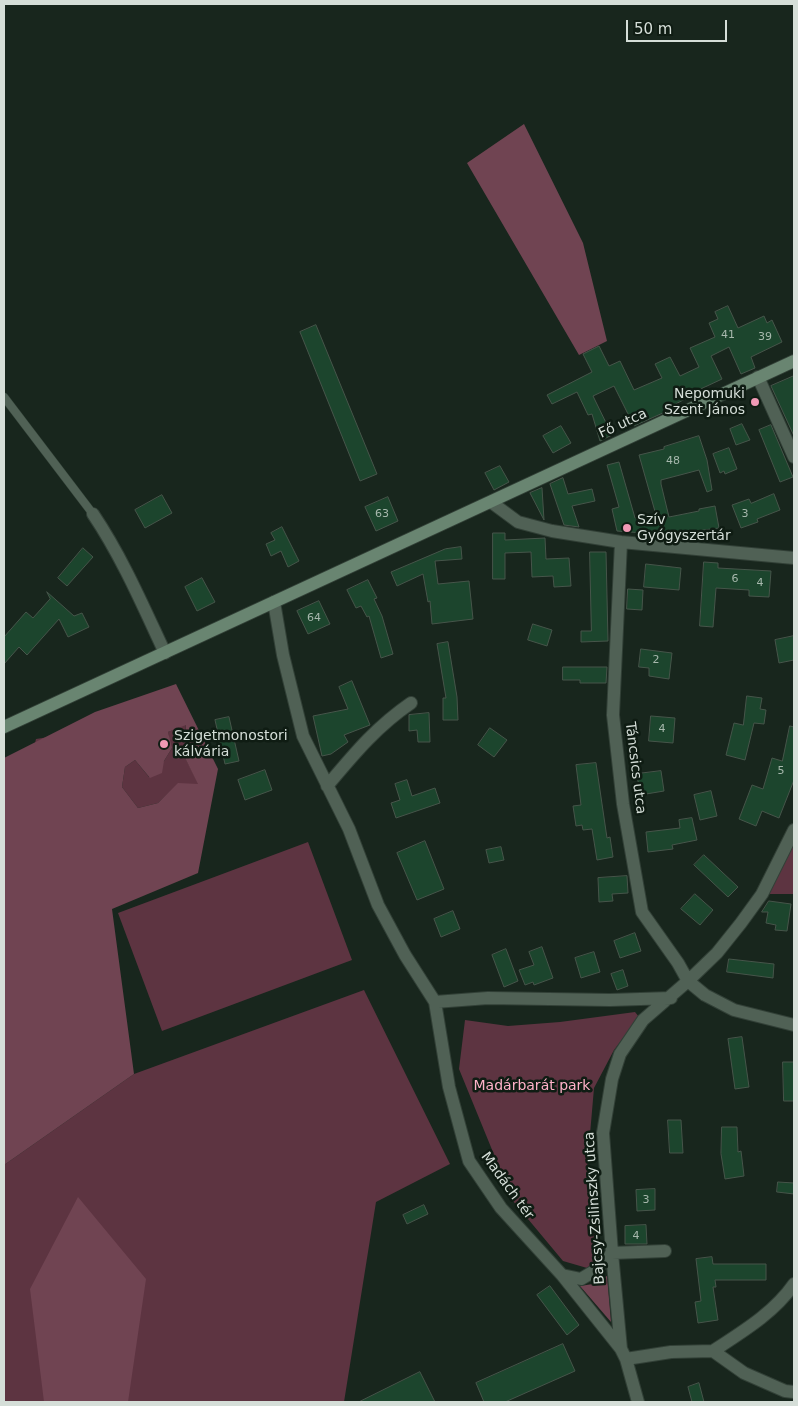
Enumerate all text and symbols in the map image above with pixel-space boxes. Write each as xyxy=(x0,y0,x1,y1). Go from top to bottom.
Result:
scale bar xyxy=(628,10,729,42)
text: 50 m xyxy=(634,20,672,38)
house number: 41 xyxy=(721,328,735,342)
house number: 39 xyxy=(758,330,772,344)
place label: Nepomuki Szent János xyxy=(664,386,745,418)
marker: Nepomuki Szent János xyxy=(749,396,761,408)
street label: Fő utca xyxy=(596,406,650,442)
house number: 48 xyxy=(666,454,680,468)
house number: 63 xyxy=(375,507,389,521)
house number: 3 xyxy=(742,507,748,521)
place label: Szív Gyógyszertár xyxy=(637,512,731,544)
marker: Szív Gyógyszertár xyxy=(621,522,633,534)
house number: 6 xyxy=(732,572,738,586)
house number: 4 xyxy=(757,576,763,590)
house number: 64 xyxy=(307,611,321,625)
house number: 2 xyxy=(653,653,659,667)
street label: Táncsics utca xyxy=(621,721,649,815)
house number: 4 xyxy=(659,722,665,736)
place label: Szigetmonostori kálvária xyxy=(174,728,288,760)
marker: Szigetmonostori kálvária xyxy=(158,738,170,750)
house number: 5 xyxy=(778,764,784,778)
park label: Madárbarát park xyxy=(474,1078,590,1094)
street label: Bajcsy-Zsilinszky utca xyxy=(581,1131,609,1285)
street label: Madách tér xyxy=(477,1149,537,1223)
house number: 3 xyxy=(643,1193,649,1207)
house number: 4 xyxy=(633,1229,639,1243)

